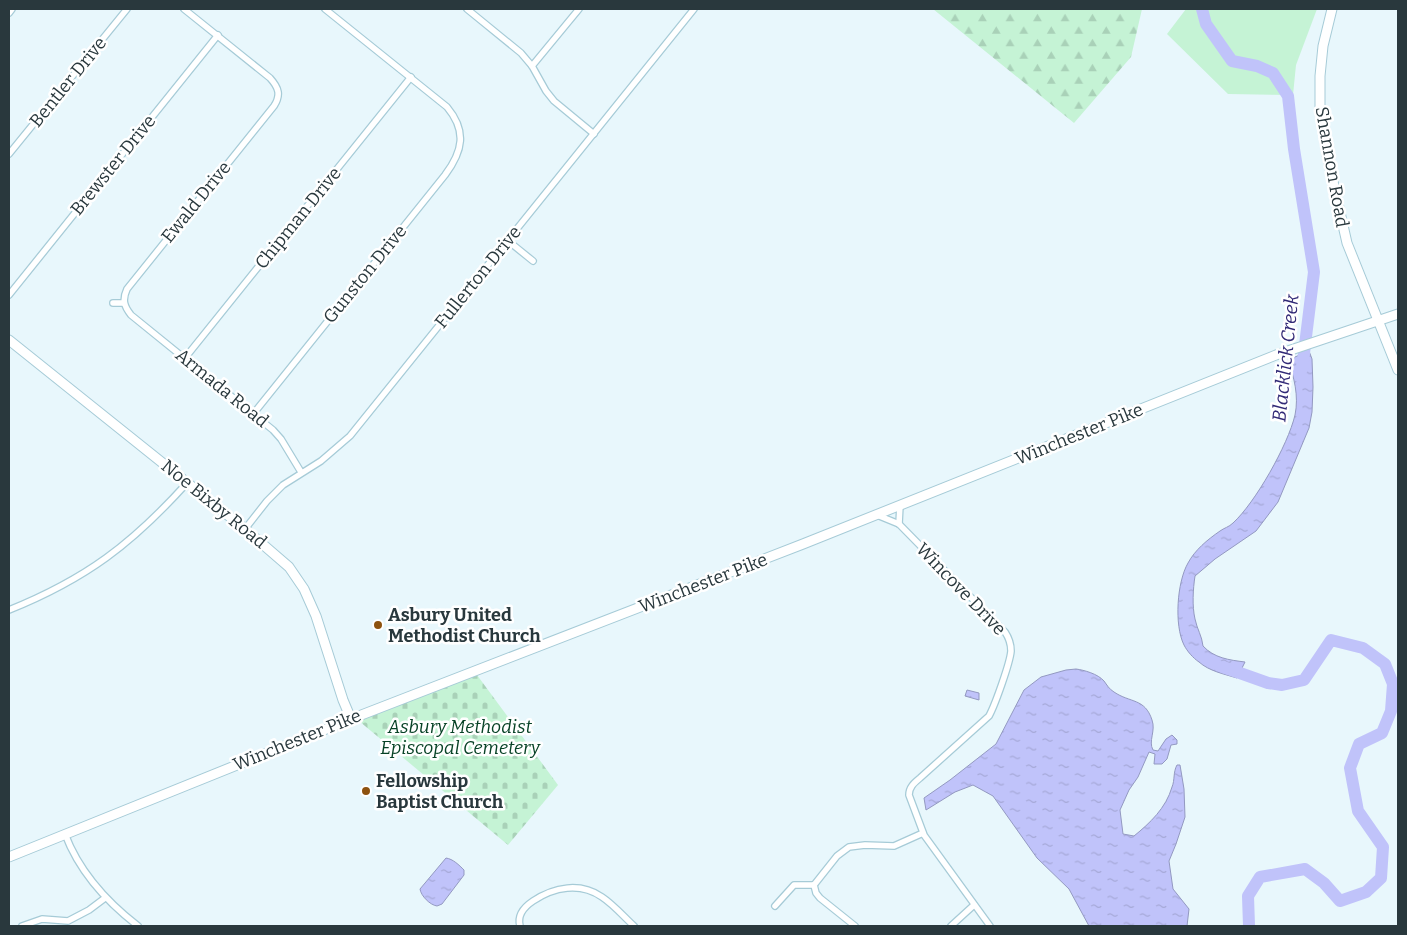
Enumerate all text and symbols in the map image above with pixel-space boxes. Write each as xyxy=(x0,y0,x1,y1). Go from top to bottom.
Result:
street label: Bentler Drive xyxy=(25,32,111,132)
street label: Shannon Road xyxy=(1311,105,1354,229)
street label: Brewster Drive xyxy=(66,110,160,220)
street label: Ewald Drive xyxy=(157,157,235,247)
street label: Chipman Drive xyxy=(250,163,346,273)
street label: Gunston Drive xyxy=(319,220,411,328)
street label: Fullerton Drive xyxy=(430,221,526,333)
water label: Blacklick Creek xyxy=(1267,292,1304,423)
street label: Armada Road xyxy=(171,344,273,432)
street label: Winchester Pike xyxy=(1012,398,1146,470)
street label: Noe Bixby Road xyxy=(157,455,271,553)
street label: Wincove Drive xyxy=(911,538,1011,640)
street label: Winchester Pike xyxy=(636,548,770,618)
place label: Asbury United Methodist Church xyxy=(388,604,541,647)
marker: Asbury United Methodist Church xyxy=(372,619,384,631)
street label: Winchester Pike xyxy=(230,704,364,776)
park label: Asbury Methodist Episcopal Cemetery xyxy=(380,716,541,759)
place label: Fellowship Baptist Church xyxy=(376,770,504,813)
marker: Fellowship Baptist Church xyxy=(360,785,372,797)

